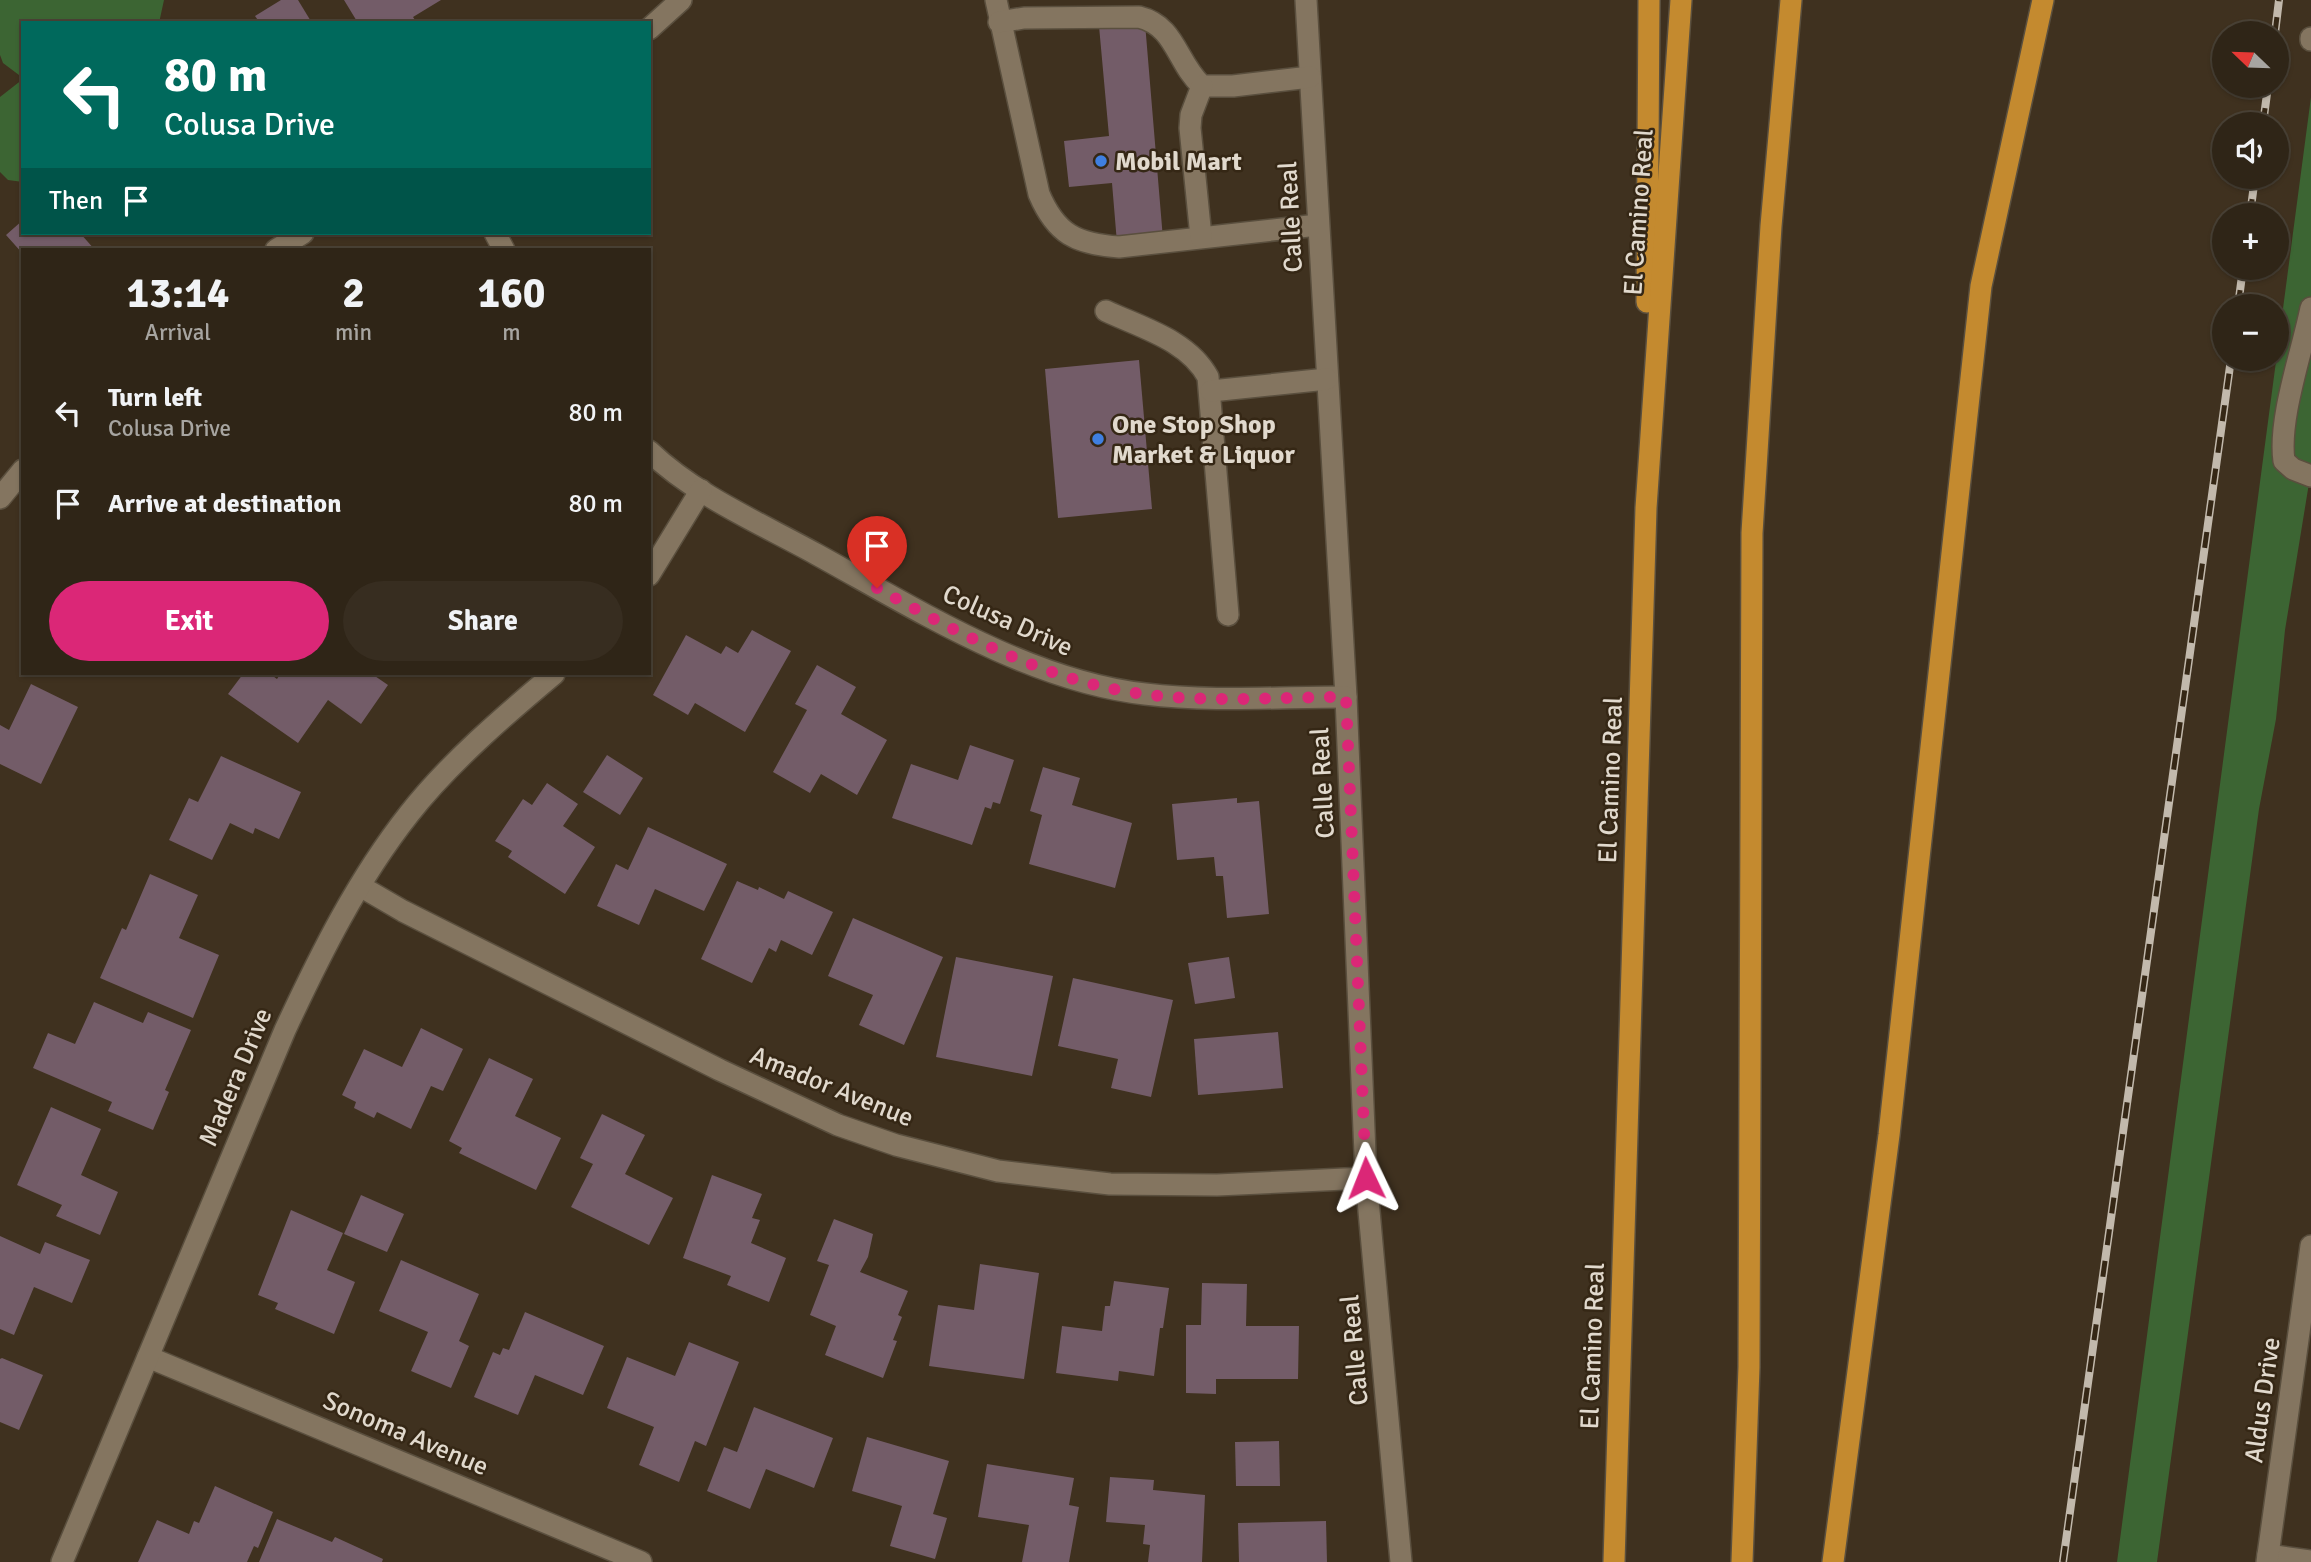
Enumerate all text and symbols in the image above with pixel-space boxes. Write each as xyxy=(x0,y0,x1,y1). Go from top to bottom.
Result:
north arrow xyxy=(2212,21,2289,98)
map controls xyxy=(2212,21,2289,371)
text: 80 m xyxy=(164,45,267,105)
icon: left xyxy=(49,49,140,140)
text: Colusa Drive xyxy=(164,105,335,144)
button: sound xyxy=(2212,112,2289,189)
street label: El Camino Real xyxy=(1617,128,1661,297)
place label: Mobil Mart xyxy=(1115,146,1242,178)
marker: Mobil Mart xyxy=(1093,153,1109,169)
street label: Calle Real xyxy=(1272,161,1310,273)
icon: arrive xyxy=(117,182,155,220)
text: Then xyxy=(49,185,103,217)
button: + xyxy=(2212,203,2289,280)
text: 13:14 xyxy=(126,268,230,319)
text: 2 xyxy=(342,268,365,319)
text: 160 xyxy=(477,268,546,319)
button: − xyxy=(2212,294,2289,371)
text: Arrival xyxy=(145,318,211,347)
text: min xyxy=(335,318,372,347)
text: m xyxy=(502,318,521,347)
text: Turn left xyxy=(108,382,202,414)
icon: left xyxy=(49,394,87,432)
text: 80 m xyxy=(568,397,623,429)
place label: One Stop Shop Market & Liquor xyxy=(1112,409,1295,471)
text: Colusa Drive xyxy=(108,414,231,443)
marker: One Stop Shop Market & Liquor xyxy=(1090,431,1106,447)
icon: arrive xyxy=(49,485,87,523)
text: Arrive at destination xyxy=(108,488,341,520)
text: 80 m xyxy=(568,488,623,520)
pin xyxy=(847,516,907,588)
icon: arrive xyxy=(858,527,896,565)
street label: Colusa Drive xyxy=(938,578,1078,664)
button: Exit xyxy=(49,581,329,661)
button: Share xyxy=(343,581,623,661)
street label: El Camino Real xyxy=(1592,696,1630,864)
street label: Calle Real xyxy=(1304,727,1342,839)
street label: Madera Drive xyxy=(192,1003,279,1151)
street label: Amador Avenue xyxy=(745,1040,918,1134)
position arrow xyxy=(1329,1141,1403,1215)
street label: El Camino Real xyxy=(1574,1262,1612,1430)
street label: Calle Real xyxy=(1334,1293,1376,1407)
street label: Aldus Drive xyxy=(2238,1335,2288,1465)
street label: Sonoma Avenue xyxy=(318,1385,493,1483)

